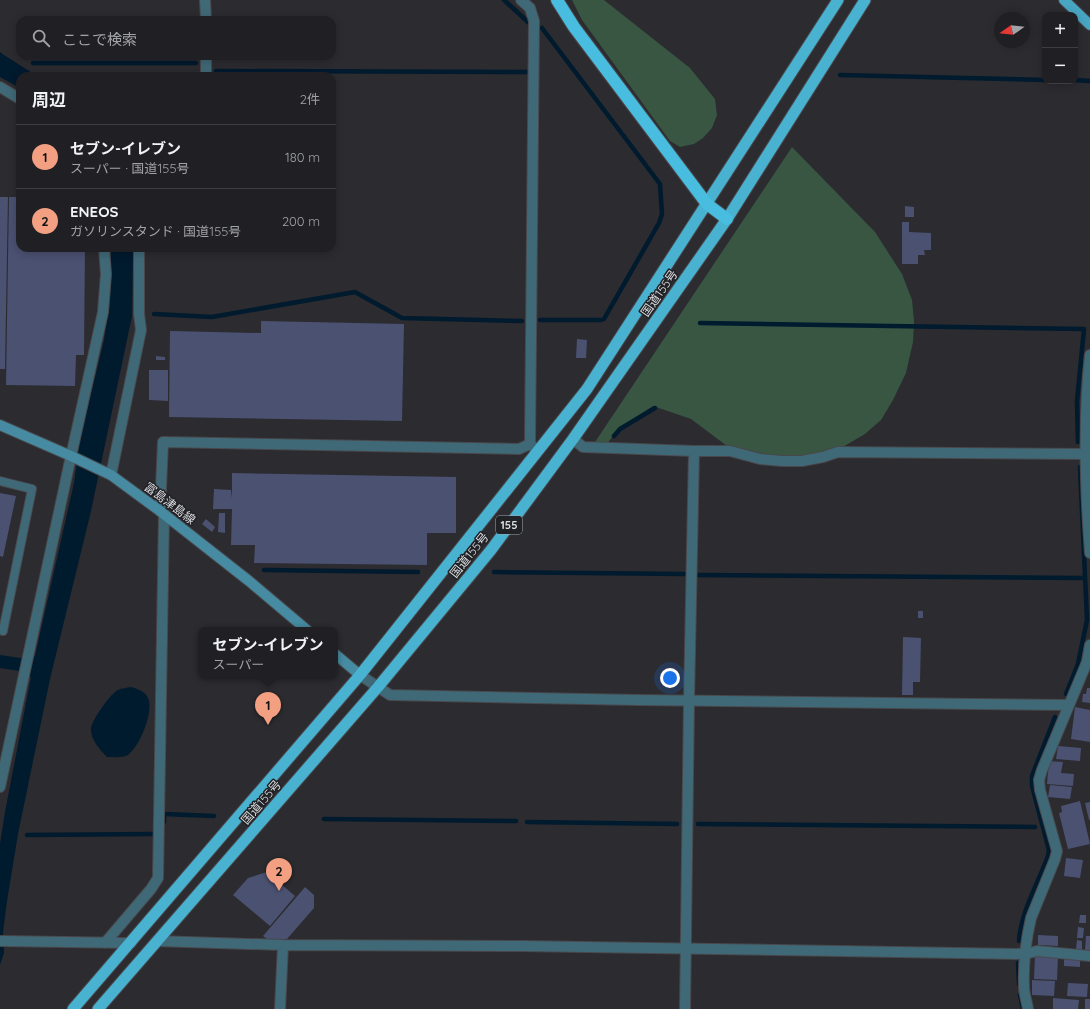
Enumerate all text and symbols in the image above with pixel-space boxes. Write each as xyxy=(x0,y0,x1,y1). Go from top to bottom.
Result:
north arrow xyxy=(994,12,1030,48)
map controls xyxy=(1042,12,1078,84)
button: + xyxy=(1042,12,1078,48)
search box xyxy=(16,16,336,60)
icon: search xyxy=(30,27,52,49)
text: ここで検索 xyxy=(62,30,137,49)
button: − xyxy=(1042,48,1078,84)
text: 周辺 xyxy=(32,89,66,110)
text: 2件 xyxy=(300,91,320,107)
text: セブン-イレブン xyxy=(70,139,181,158)
text: 1 xyxy=(42,149,48,165)
text: 180 m xyxy=(285,149,320,165)
text: スーパー · 国道155号 xyxy=(70,160,189,176)
text: ENEOS xyxy=(70,202,119,221)
text: 2 xyxy=(41,213,49,229)
text: 200 m xyxy=(282,213,320,229)
text: ガソリンスタンド · 国道155号 xyxy=(70,223,241,239)
street label: 国道155号 xyxy=(638,267,680,319)
street label: 富島津島線 xyxy=(142,479,198,527)
road number: 155 xyxy=(496,516,522,534)
street label: 国道155号 xyxy=(446,529,492,581)
popup xyxy=(198,627,338,679)
text: セブン-イレブン xyxy=(213,635,323,654)
text: スーパー xyxy=(213,656,264,672)
your location xyxy=(660,668,680,688)
pin: 1 xyxy=(255,692,281,725)
street label: 国道155号 xyxy=(238,777,284,827)
pin: 2 xyxy=(266,858,292,891)

